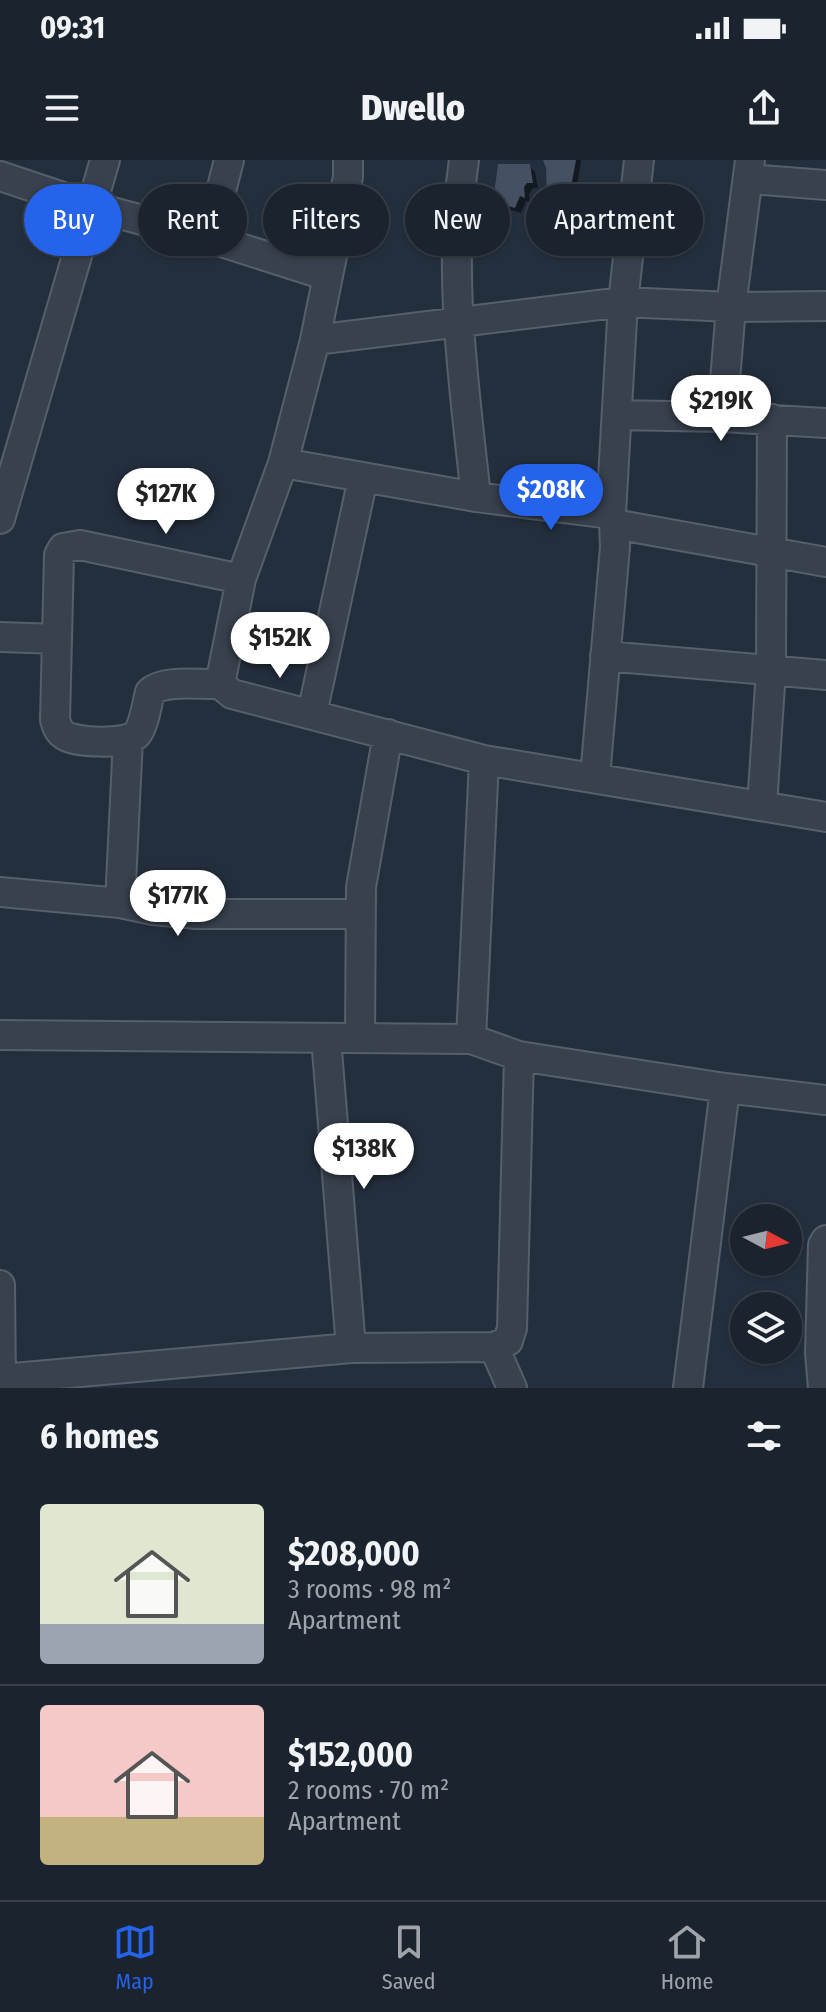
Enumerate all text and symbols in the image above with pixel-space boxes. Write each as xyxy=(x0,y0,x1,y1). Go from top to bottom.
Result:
text: 09:31 xyxy=(40,10,105,46)
icon: menu xyxy=(40,86,84,130)
text: Dwello xyxy=(361,86,465,130)
icon: share xyxy=(742,86,786,130)
chip: Buy xyxy=(24,184,122,256)
chip: Rent xyxy=(138,184,247,256)
chip: Filters xyxy=(263,184,389,256)
chip: New xyxy=(405,184,510,256)
chip: Apartment xyxy=(526,184,703,256)
pin: $219K xyxy=(665,375,777,443)
text: $219K xyxy=(689,385,753,416)
pin: $208K xyxy=(495,464,607,532)
pin: $127K xyxy=(110,468,222,536)
text: $208K xyxy=(517,474,585,505)
text: $127K xyxy=(135,478,197,509)
pin: $152K xyxy=(224,612,336,680)
text: $152K xyxy=(249,622,311,653)
pin: $177K xyxy=(122,870,234,938)
text: $177K xyxy=(148,880,208,911)
pin: $138K xyxy=(308,1123,420,1191)
text: $138K xyxy=(332,1133,396,1164)
north arrow xyxy=(730,1204,802,1276)
map controls xyxy=(730,1204,802,1364)
button: layers xyxy=(730,1292,802,1364)
icon: filters xyxy=(742,1414,786,1458)
text: 6 homes xyxy=(40,1416,159,1457)
text: $208,000 xyxy=(288,1533,420,1574)
icon: home xyxy=(104,1536,200,1632)
text: 3 rooms · 98 m² xyxy=(288,1574,451,1605)
text: Apartment xyxy=(288,1605,401,1636)
text: $152,000 xyxy=(288,1734,413,1775)
icon: home xyxy=(104,1737,200,1833)
text: 2 rooms · 70 m² xyxy=(288,1775,449,1806)
text: Apartment xyxy=(288,1806,401,1837)
tab: Map xyxy=(113,1920,157,1995)
tab: Saved xyxy=(382,1920,436,1995)
tab: Home xyxy=(661,1920,713,1995)

